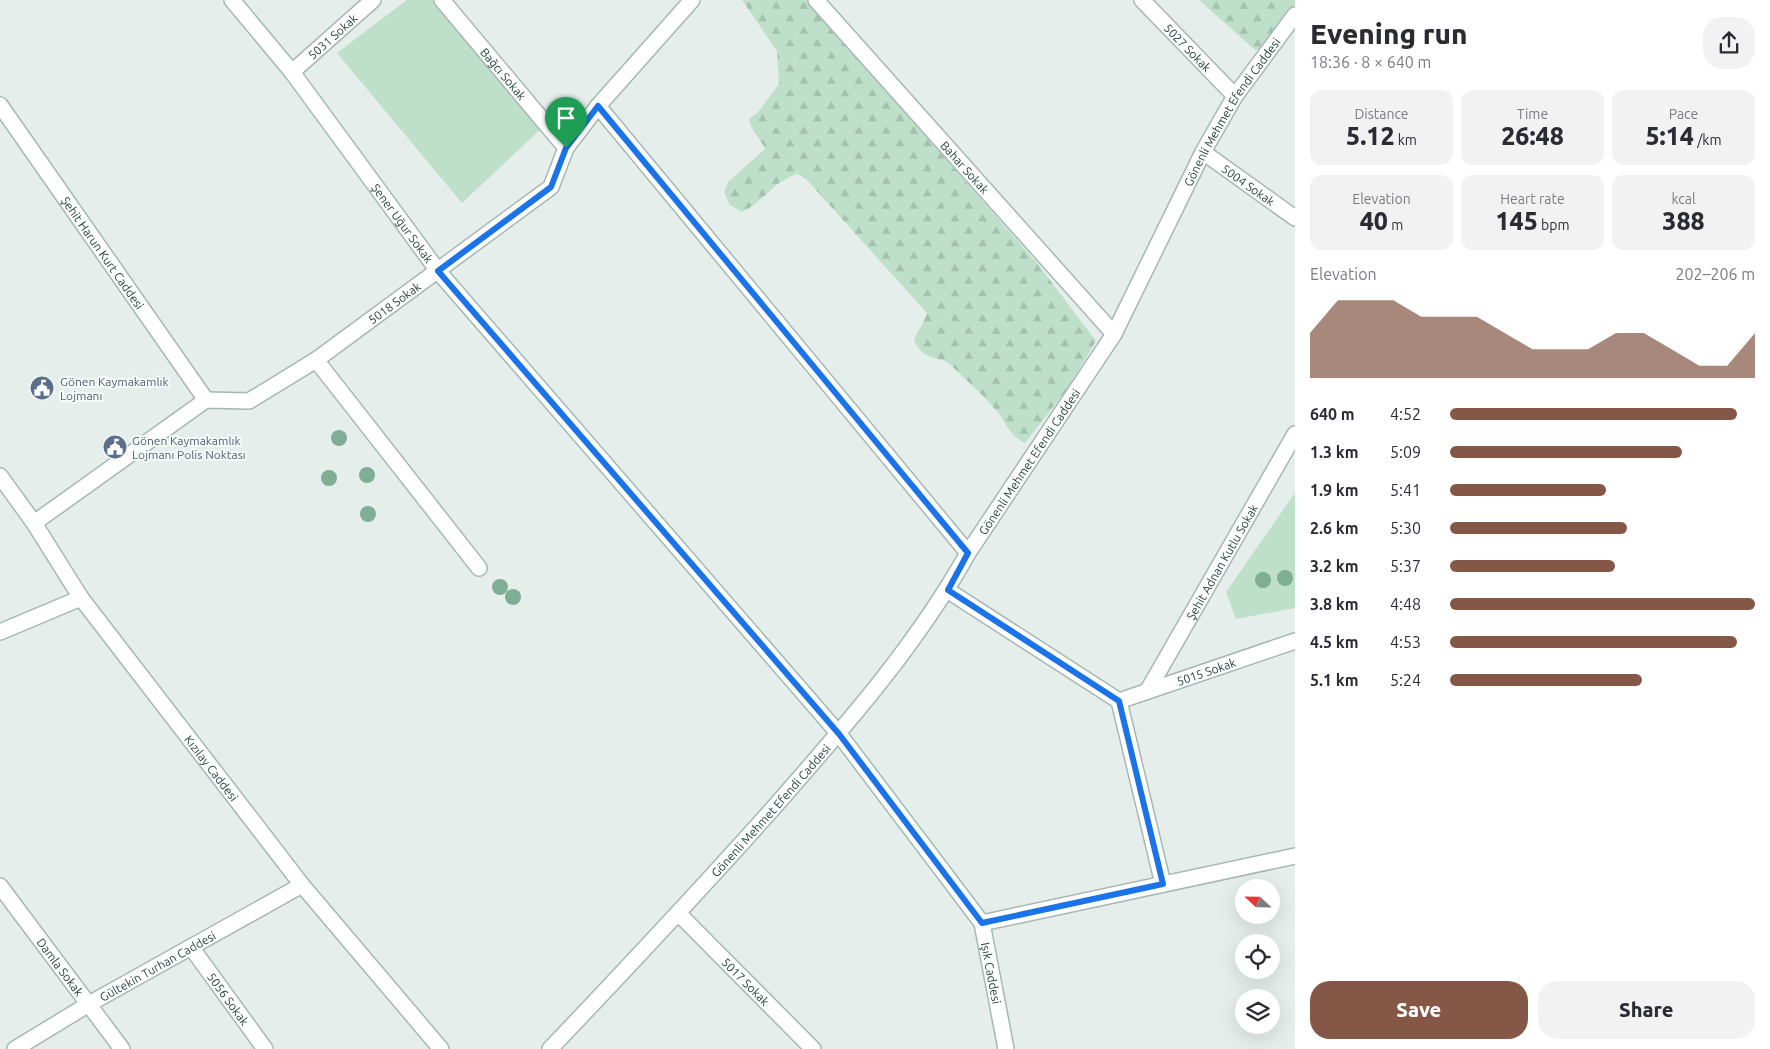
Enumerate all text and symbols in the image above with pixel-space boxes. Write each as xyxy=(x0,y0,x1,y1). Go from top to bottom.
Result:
street label: 5031 Sokak xyxy=(305,11,360,61)
button: share xyxy=(1703,17,1755,69)
text: Evening run xyxy=(1310,18,1468,49)
street label: 5027 Sokak xyxy=(1162,21,1214,74)
street label: Gönenli Mehmet Efendi Caddesi xyxy=(1181,35,1282,188)
street label: Bağcı Sokak xyxy=(478,45,529,102)
text: 18:36 · 8 × 640 m xyxy=(1310,53,1431,71)
pin xyxy=(545,97,587,148)
icon: arrive xyxy=(552,104,580,132)
text: Distance xyxy=(1354,106,1409,122)
text: Time xyxy=(1517,106,1548,122)
text: Pace xyxy=(1669,106,1698,122)
text: 5.12 xyxy=(1346,122,1395,150)
text: 26:48 xyxy=(1501,122,1564,150)
text: 5:14 xyxy=(1646,122,1694,150)
text: km xyxy=(1395,132,1417,148)
text: /km xyxy=(1694,132,1722,148)
street label: Bahar Sokak xyxy=(938,138,992,196)
street label: 5004 Sokak xyxy=(1220,161,1277,208)
street label: Şener Uğur Sokak xyxy=(370,181,436,265)
text: Elevation xyxy=(1352,191,1411,207)
text: Heart rate xyxy=(1500,191,1565,207)
text: kcal xyxy=(1671,191,1696,207)
street label: Şehit Harun Kurt Caddesi xyxy=(59,194,147,311)
text: 40 xyxy=(1360,207,1388,235)
text: 145 xyxy=(1496,207,1538,235)
text: 388 xyxy=(1662,207,1705,235)
text: m xyxy=(1388,217,1403,233)
text: bpm xyxy=(1538,217,1569,233)
text: Elevation xyxy=(1310,265,1377,283)
text: 202–206 m xyxy=(1675,265,1755,283)
street label: 5018 Sokak xyxy=(365,279,423,326)
public building icon: Gönen Kaymakamlık Lojmanı xyxy=(29,375,55,401)
place label: Gönen Kaymakamlık Lojmanı xyxy=(60,375,169,402)
street label: Gönenli Mehmet Efendi Caddesi xyxy=(976,386,1082,537)
text: 640 m xyxy=(1310,405,1355,423)
text: 4:52 xyxy=(1390,405,1421,423)
public building icon: Gönen Kaymakamlık Lojmanı Polis Noktası xyxy=(102,434,128,460)
place label: Gönen Kaymakamlık Lojmanı Polis Noktası xyxy=(132,434,246,461)
text: 1.3 km xyxy=(1310,443,1359,461)
text: 5:09 xyxy=(1390,443,1421,461)
text: 1.9 km xyxy=(1310,481,1359,499)
text: 5:41 xyxy=(1390,481,1421,499)
street label: Şehit Adnan Kutlu Sokak xyxy=(1183,502,1260,622)
text: 2.6 km xyxy=(1310,519,1359,537)
text: 5:30 xyxy=(1390,519,1421,537)
text: 3.2 km xyxy=(1310,557,1359,575)
text: 5:37 xyxy=(1390,557,1421,575)
text: 3.8 km xyxy=(1310,595,1359,613)
text: 4:48 xyxy=(1390,595,1421,613)
text: 4.5 km xyxy=(1310,633,1359,651)
text: 4:53 xyxy=(1390,633,1421,651)
street label: 5015 Sokak xyxy=(1175,655,1237,687)
text: 5.1 km xyxy=(1310,671,1359,689)
text: 5:24 xyxy=(1390,671,1421,689)
street label: Kızılay Caddesi xyxy=(183,733,241,803)
street label: Gönenli Mehmet Efendi Caddesi xyxy=(708,741,833,879)
north arrow xyxy=(1235,879,1280,924)
map controls xyxy=(1235,879,1280,1034)
street label: Gültekin Turhan Caddesi xyxy=(97,928,218,1003)
button: locate xyxy=(1235,934,1280,979)
street label: Damla Sokak xyxy=(35,935,86,998)
street label: Işık Caddesi xyxy=(979,941,1004,1005)
street label: 5017 Sokak xyxy=(720,955,772,1008)
street label: 5056 Sokak xyxy=(205,970,252,1028)
button: Save xyxy=(1310,981,1528,1039)
button: Share xyxy=(1538,981,1755,1039)
button: layers xyxy=(1235,989,1280,1034)

